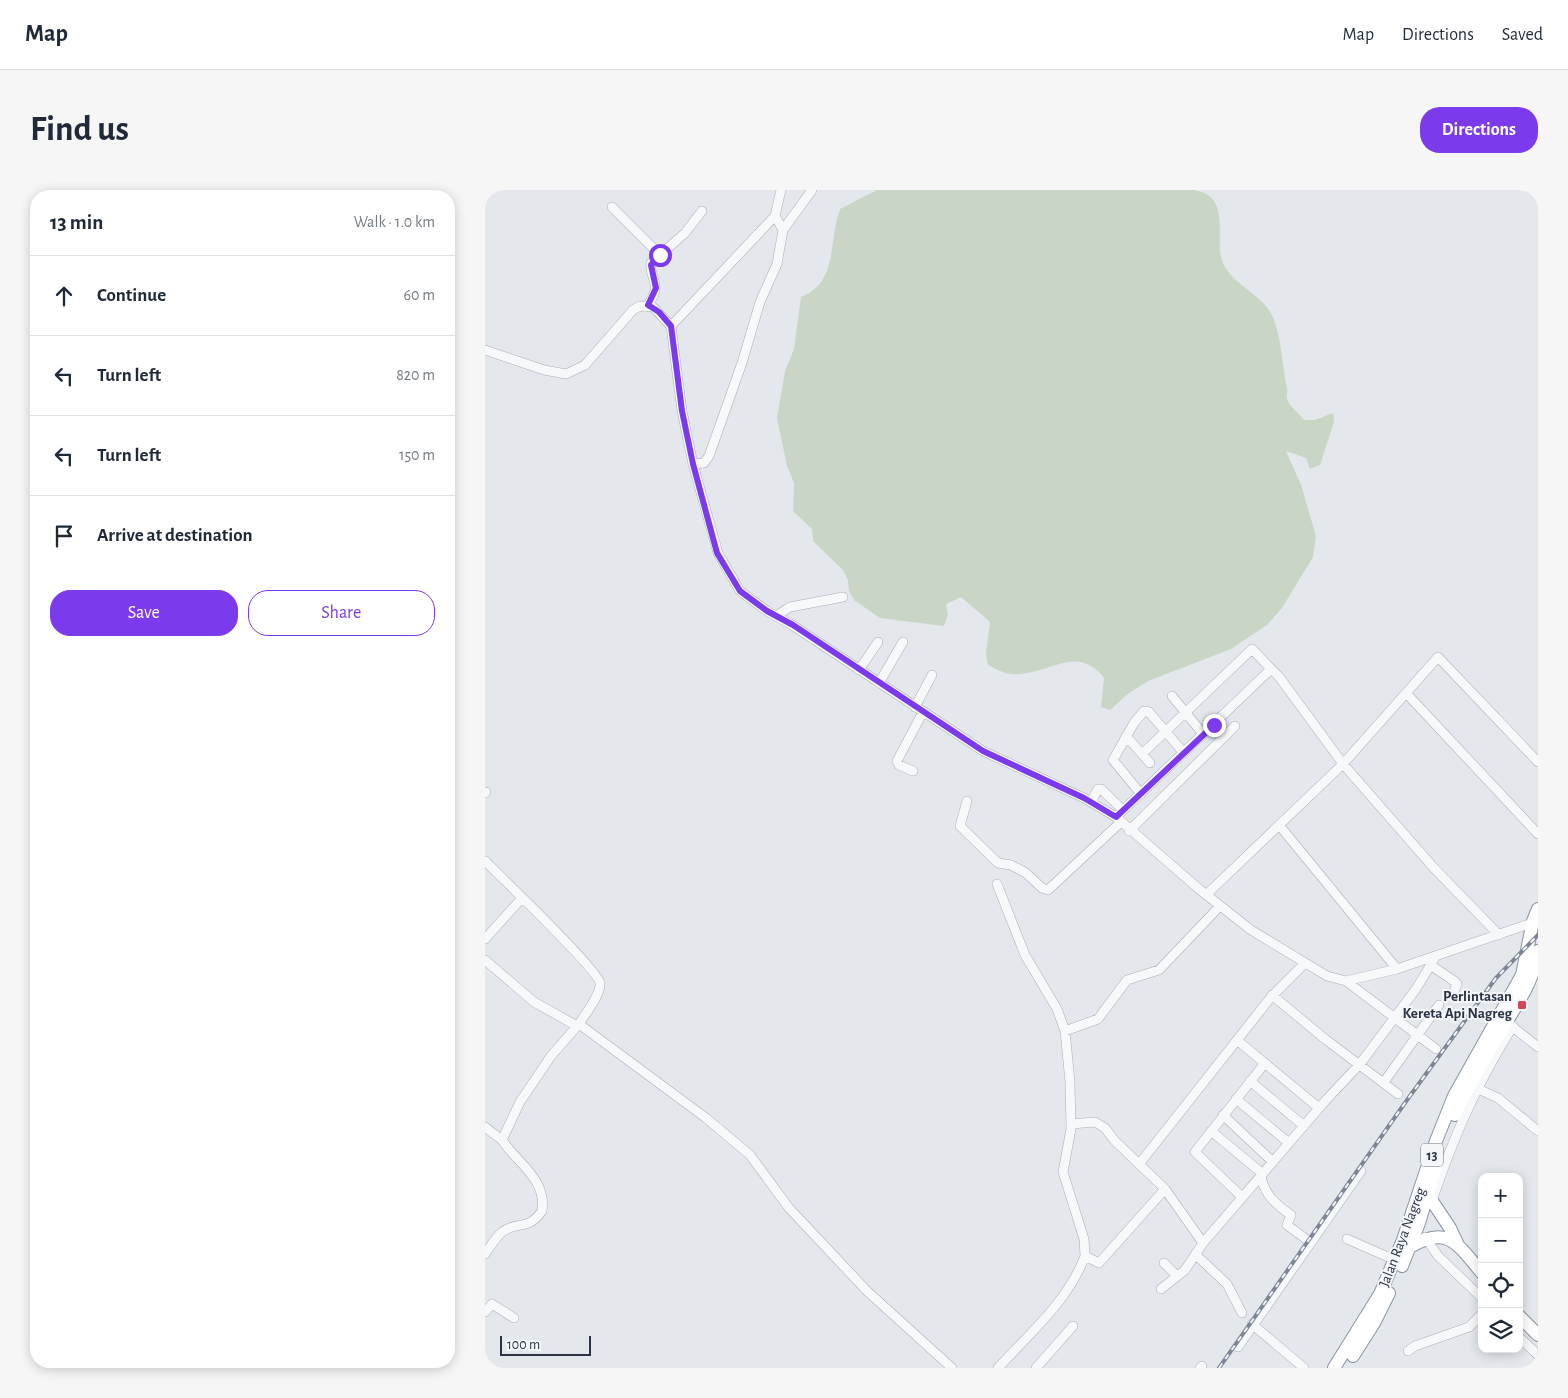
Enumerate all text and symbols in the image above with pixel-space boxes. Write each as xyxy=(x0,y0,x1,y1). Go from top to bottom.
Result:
text: Map xyxy=(25,22,68,46)
text: Map xyxy=(1343,26,1374,44)
text: Directions xyxy=(1402,26,1474,44)
text: Saved xyxy=(1502,26,1543,44)
button: Directions xyxy=(1420,107,1538,153)
text: Find us xyxy=(30,112,129,147)
text: 13 min xyxy=(50,212,103,233)
text: Walk · 1.0 km xyxy=(354,214,435,230)
route start xyxy=(649,244,672,267)
icon: ahead xyxy=(50,282,78,310)
text: Continue xyxy=(97,286,166,305)
text: 60 m xyxy=(404,287,435,303)
icon: left xyxy=(50,362,78,390)
text: Turn left xyxy=(97,366,161,385)
text: 820 m xyxy=(396,367,435,383)
icon: left xyxy=(50,442,78,470)
text: Turn left xyxy=(97,446,161,465)
text: 150 m xyxy=(399,447,435,463)
icon: arrive xyxy=(50,522,78,550)
text: Arrive at destination xyxy=(97,526,253,545)
button: Save xyxy=(50,590,238,636)
button: Share xyxy=(248,590,435,636)
route end xyxy=(1203,714,1226,737)
place label: Perlintasan Kereta Api Nagreg xyxy=(1402,989,1512,1021)
marker: Perlintasan Kereta Api Nagreg xyxy=(1516,999,1528,1011)
road number: 13 xyxy=(1421,1144,1443,1166)
map controls xyxy=(1478,1173,1523,1353)
button: + xyxy=(1478,1173,1523,1218)
street label: Jalan Raya Nagreg xyxy=(1377,1185,1429,1289)
button: − xyxy=(1478,1218,1523,1263)
button: locate xyxy=(1478,1263,1523,1308)
button: layers xyxy=(1478,1308,1523,1353)
scale bar xyxy=(500,1333,591,1356)
text: 100 m xyxy=(507,1338,540,1352)

